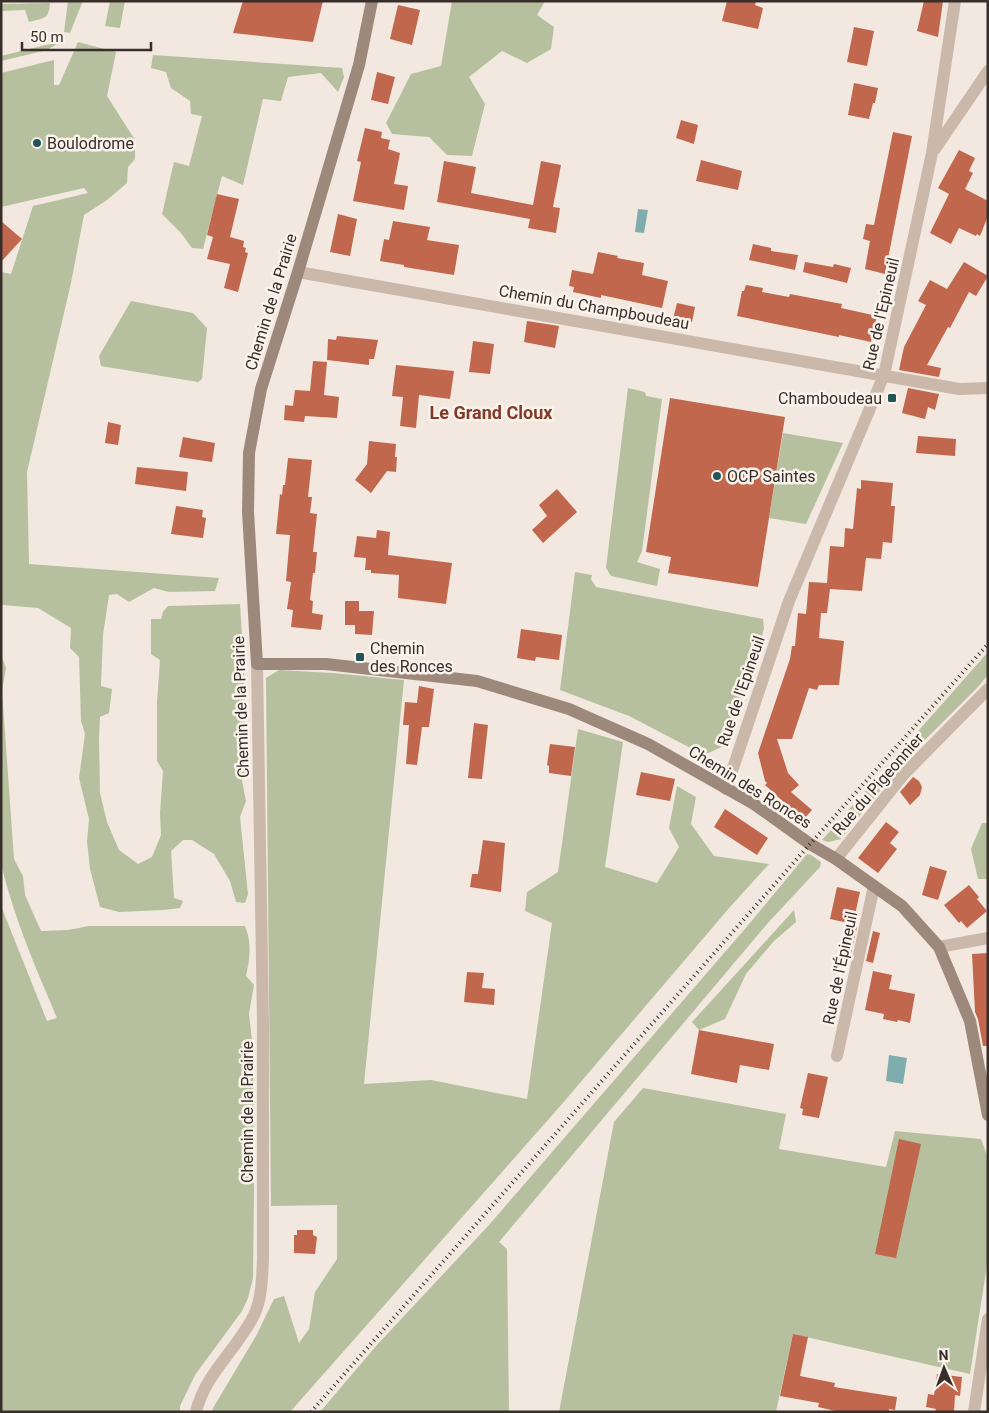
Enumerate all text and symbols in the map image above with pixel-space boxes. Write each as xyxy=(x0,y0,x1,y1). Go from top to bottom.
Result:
scale bar xyxy=(22,20,151,52)
text: 50 m xyxy=(30,28,64,46)
place label: Boulodrome xyxy=(47,134,134,153)
marker: Boulodrome xyxy=(31,137,43,149)
street label: Chemin de la Prairie xyxy=(241,231,301,373)
street label: Rue de l'Epineuil xyxy=(859,256,903,372)
street label: Chemin du Champboudeau xyxy=(497,281,691,333)
place label: Chamboudeau xyxy=(778,389,882,408)
marker: Chamboudeau xyxy=(886,392,898,404)
district label: Le Grand Cloux xyxy=(430,402,553,423)
place label: OCP Saintes xyxy=(727,467,815,486)
marker: OCP Saintes xyxy=(711,470,723,482)
street label: Rue de l'Epineuil xyxy=(713,633,769,749)
street label: Chemin de la Prairie xyxy=(229,636,253,778)
place label: Chemin des Ronces xyxy=(370,639,453,676)
marker: Chemin des Ronces xyxy=(354,651,366,663)
street label: Rue du Pigeonnier xyxy=(829,729,928,839)
street label: Chemin des Ronces xyxy=(685,742,815,832)
street label: Rue de l'Épineuil xyxy=(819,910,861,1026)
street label: Chemin de la Prairie xyxy=(238,1041,257,1183)
north arrow xyxy=(919,1343,969,1393)
text: N xyxy=(938,1347,949,1363)

